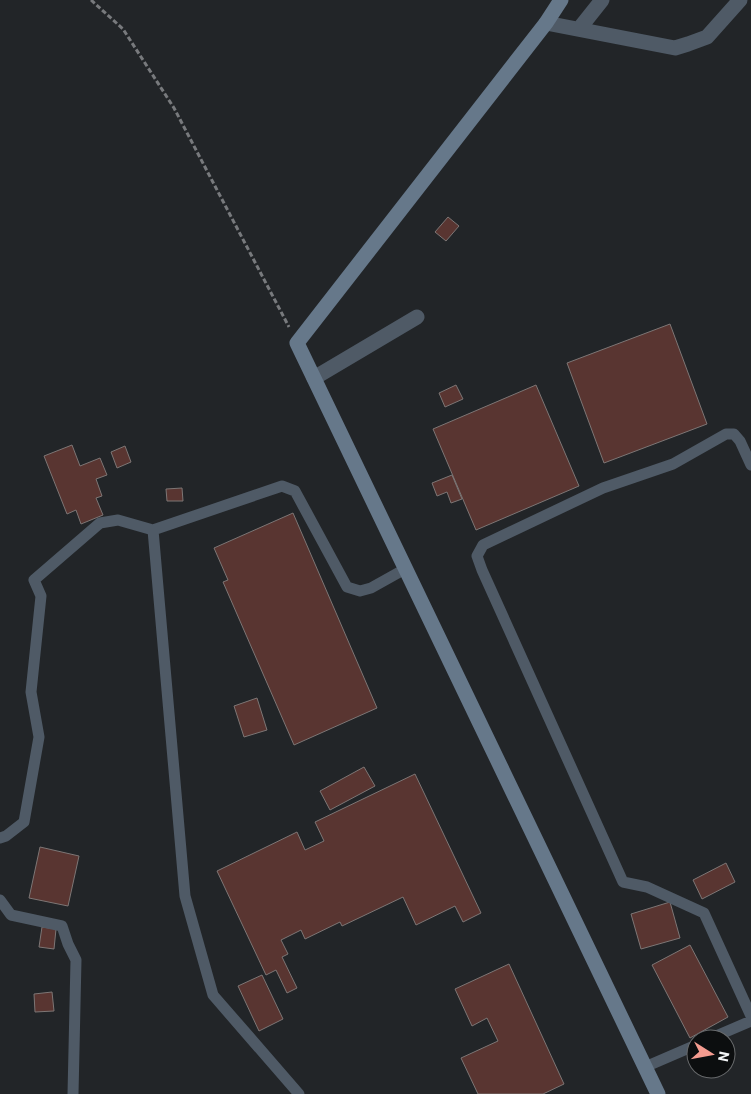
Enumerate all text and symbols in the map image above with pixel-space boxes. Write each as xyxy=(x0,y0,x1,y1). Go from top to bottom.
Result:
north arrow xyxy=(686,1029,736,1079)
text: N xyxy=(715,1050,733,1063)

